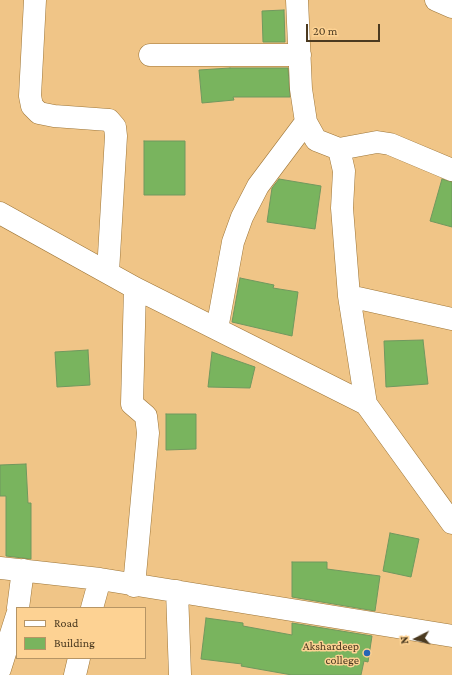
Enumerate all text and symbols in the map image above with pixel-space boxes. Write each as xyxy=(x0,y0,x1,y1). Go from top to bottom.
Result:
scale bar xyxy=(308,16,382,42)
text: 20 m xyxy=(313,24,337,38)
legend xyxy=(16,607,146,659)
text: Road xyxy=(54,616,78,630)
north arrow xyxy=(396,619,436,659)
text: Building xyxy=(54,636,95,650)
text: N xyxy=(398,636,410,645)
place label: Akshardeep college xyxy=(303,639,359,667)
marker: Akshardeep college xyxy=(362,648,372,658)

